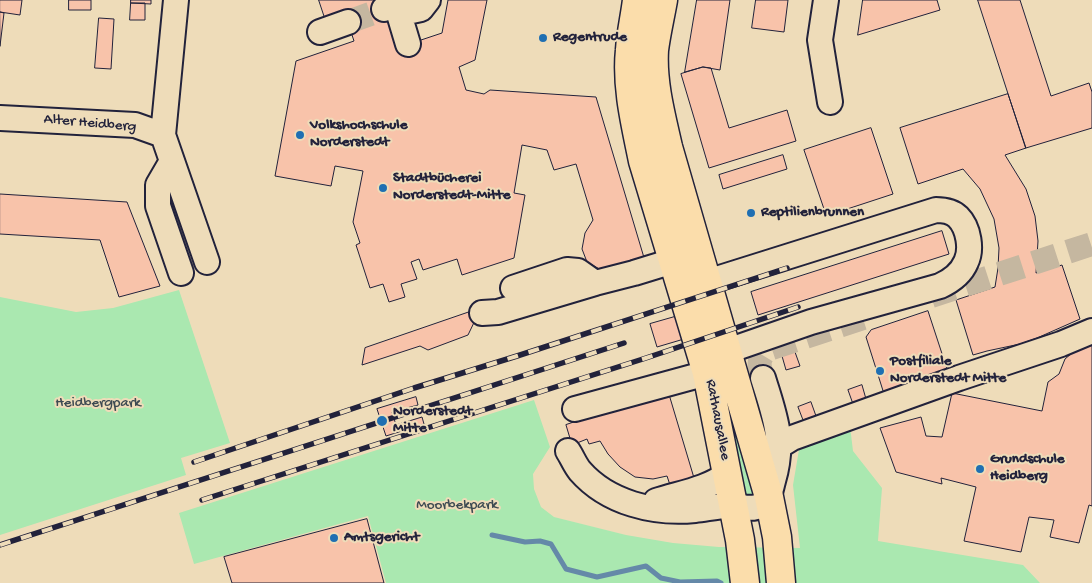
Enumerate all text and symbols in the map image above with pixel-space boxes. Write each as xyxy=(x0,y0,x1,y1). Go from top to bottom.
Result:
place label: Regentrude xyxy=(553,29,627,47)
marker: Regentrude xyxy=(537,32,549,44)
street label: Alter Heidberg xyxy=(43,111,137,137)
place label: Volkshochschule Norderstedt xyxy=(310,117,407,152)
marker: Volkshochschule Norderstedt xyxy=(294,129,306,141)
place label: Stadtbücherei Norderstedt-Mitte xyxy=(393,170,510,205)
marker: Stadtbücherei Norderstedt-Mitte xyxy=(377,182,389,194)
place label: Reptilienbrunnen xyxy=(761,204,864,222)
marker: Reptilienbrunnen xyxy=(745,207,757,219)
place label: Postfiliale Norderstedt Mitte xyxy=(890,353,1006,388)
marker: Postfiliale Norderstedt Mitte xyxy=(874,365,886,377)
street label: Rathausallee xyxy=(700,378,734,462)
park label: Heidbergpark xyxy=(55,395,141,413)
place label: Norderstedt Mitte xyxy=(393,403,472,438)
marker: Norderstedt Mitte xyxy=(375,414,389,428)
place label: Grundschule Heidberg xyxy=(990,451,1064,486)
marker: Grundschule Heidberg xyxy=(974,463,986,475)
park label: Moorbekpark xyxy=(416,497,498,515)
place label: Amtsgericht xyxy=(344,529,419,547)
marker: Amtsgericht xyxy=(328,532,340,544)

